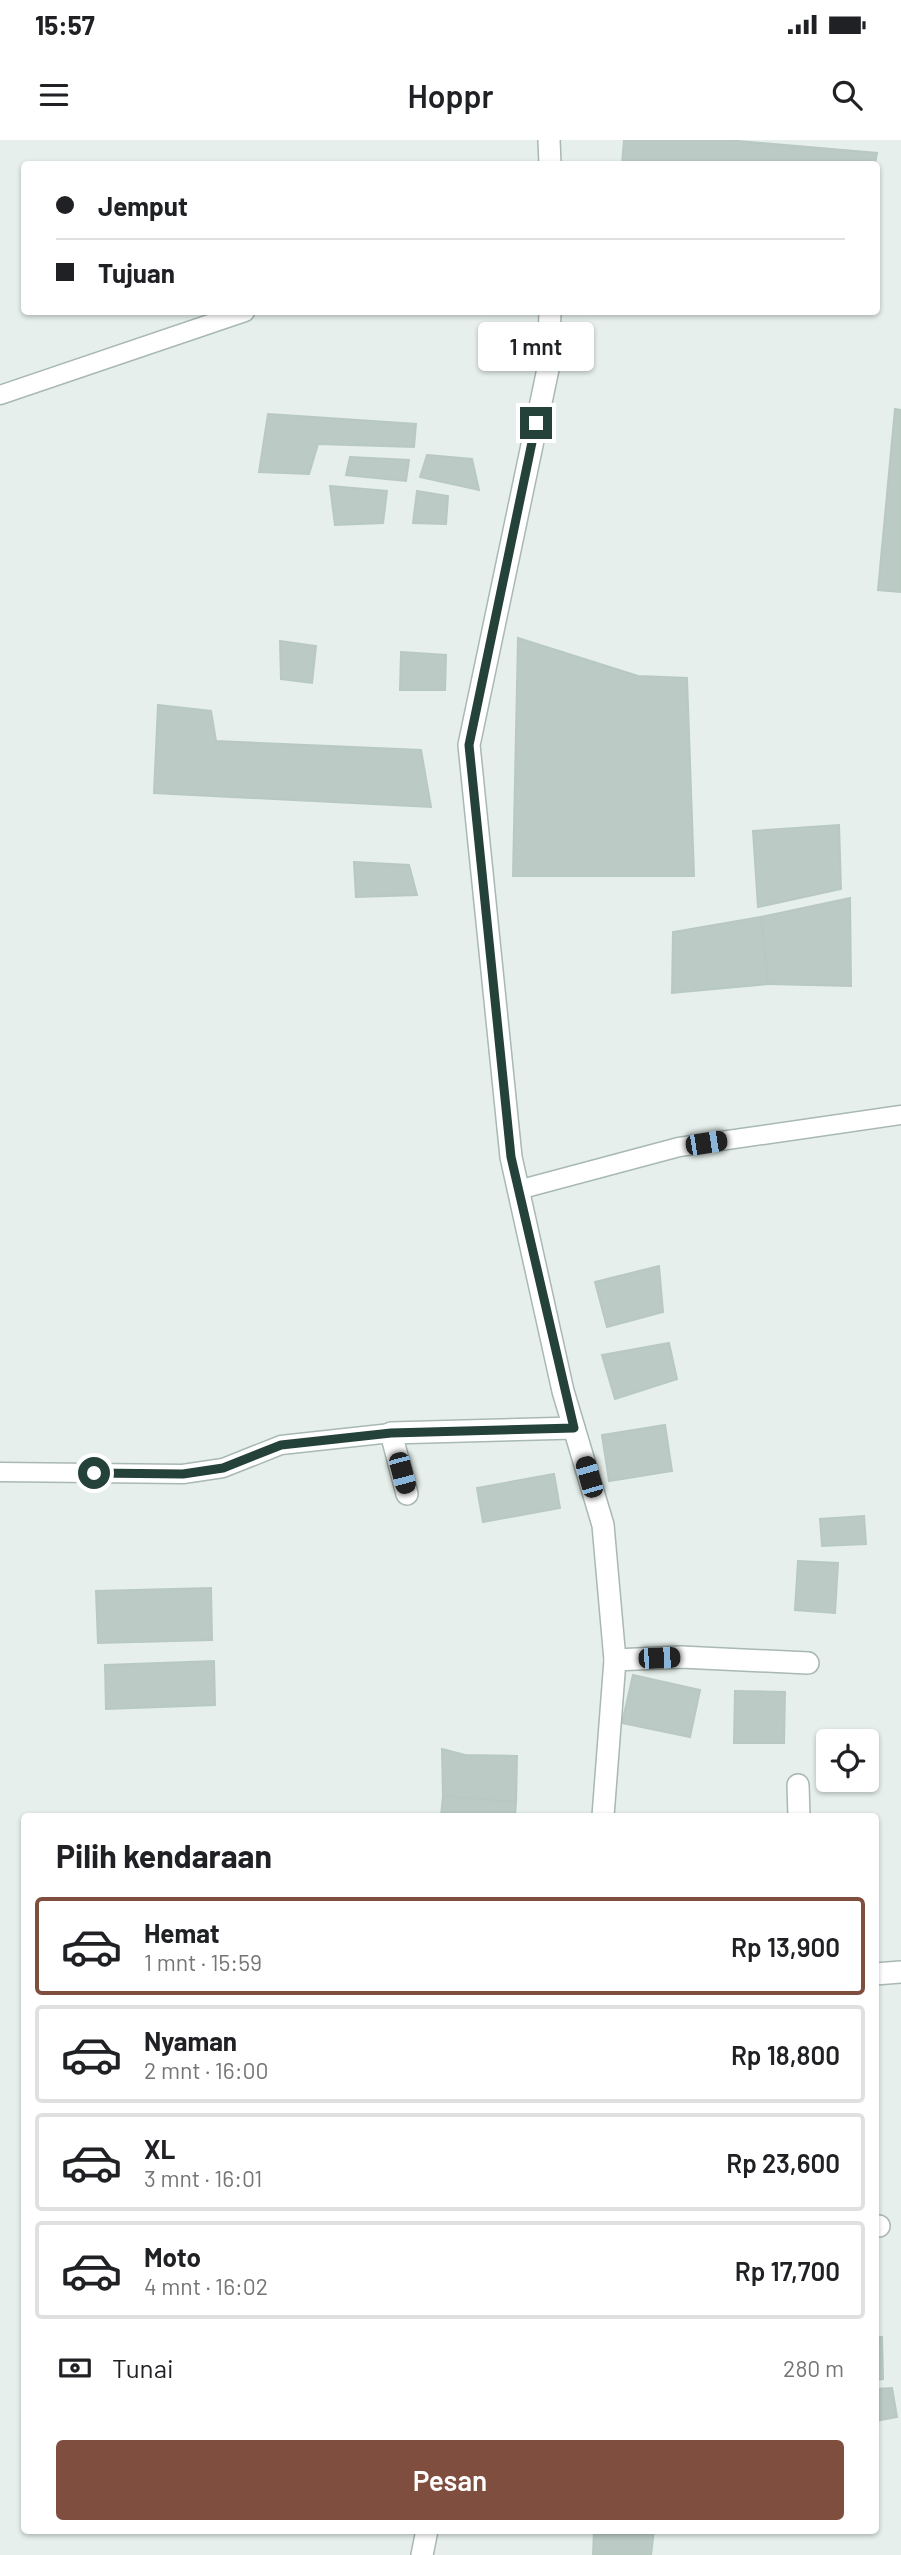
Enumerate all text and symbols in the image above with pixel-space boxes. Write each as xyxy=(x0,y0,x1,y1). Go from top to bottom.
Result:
text: 15:57 xyxy=(35,9,95,40)
icon: menu xyxy=(35,76,73,114)
text: Hoppr xyxy=(407,76,494,114)
icon: search xyxy=(828,76,866,114)
text: Jemput xyxy=(98,190,188,221)
text: Tujuan xyxy=(98,257,175,288)
callout: 1 mnt xyxy=(478,322,594,370)
text: 1 mnt xyxy=(510,332,562,360)
route end xyxy=(520,407,552,439)
car xyxy=(684,1129,729,1157)
car xyxy=(387,1450,418,1496)
car xyxy=(574,1454,605,1500)
route start xyxy=(78,1457,110,1489)
car xyxy=(638,1647,681,1669)
map controls xyxy=(816,1729,879,1792)
button: locate xyxy=(816,1729,879,1792)
text: Pilih kendaraan xyxy=(56,1836,272,1874)
icon: car xyxy=(60,1915,123,1978)
text: Hemat xyxy=(144,1917,220,1948)
text: Rp 13,900 xyxy=(731,1931,840,1962)
text: 1 mnt · 15:59 xyxy=(144,1948,262,1976)
icon: car xyxy=(60,2023,123,2086)
text: Nyaman xyxy=(144,2025,237,2056)
text: Rp 18,800 xyxy=(731,2039,840,2070)
text: 2 mnt · 16:00 xyxy=(144,2056,268,2084)
icon: car xyxy=(60,2131,123,2194)
text: XL xyxy=(144,2133,175,2164)
text: Rp 23,600 xyxy=(726,2147,840,2178)
text: 3 mnt · 16:01 xyxy=(144,2164,262,2192)
icon: car xyxy=(60,2239,123,2302)
text: Moto xyxy=(144,2241,201,2272)
text: Rp 17,700 xyxy=(735,2255,840,2286)
text: 4 mnt · 16:02 xyxy=(144,2272,268,2300)
icon: cash xyxy=(56,2349,94,2387)
text: Tunai xyxy=(112,2352,174,2383)
text: 280 m xyxy=(783,2354,844,2382)
button: Pesan xyxy=(56,2440,844,2520)

